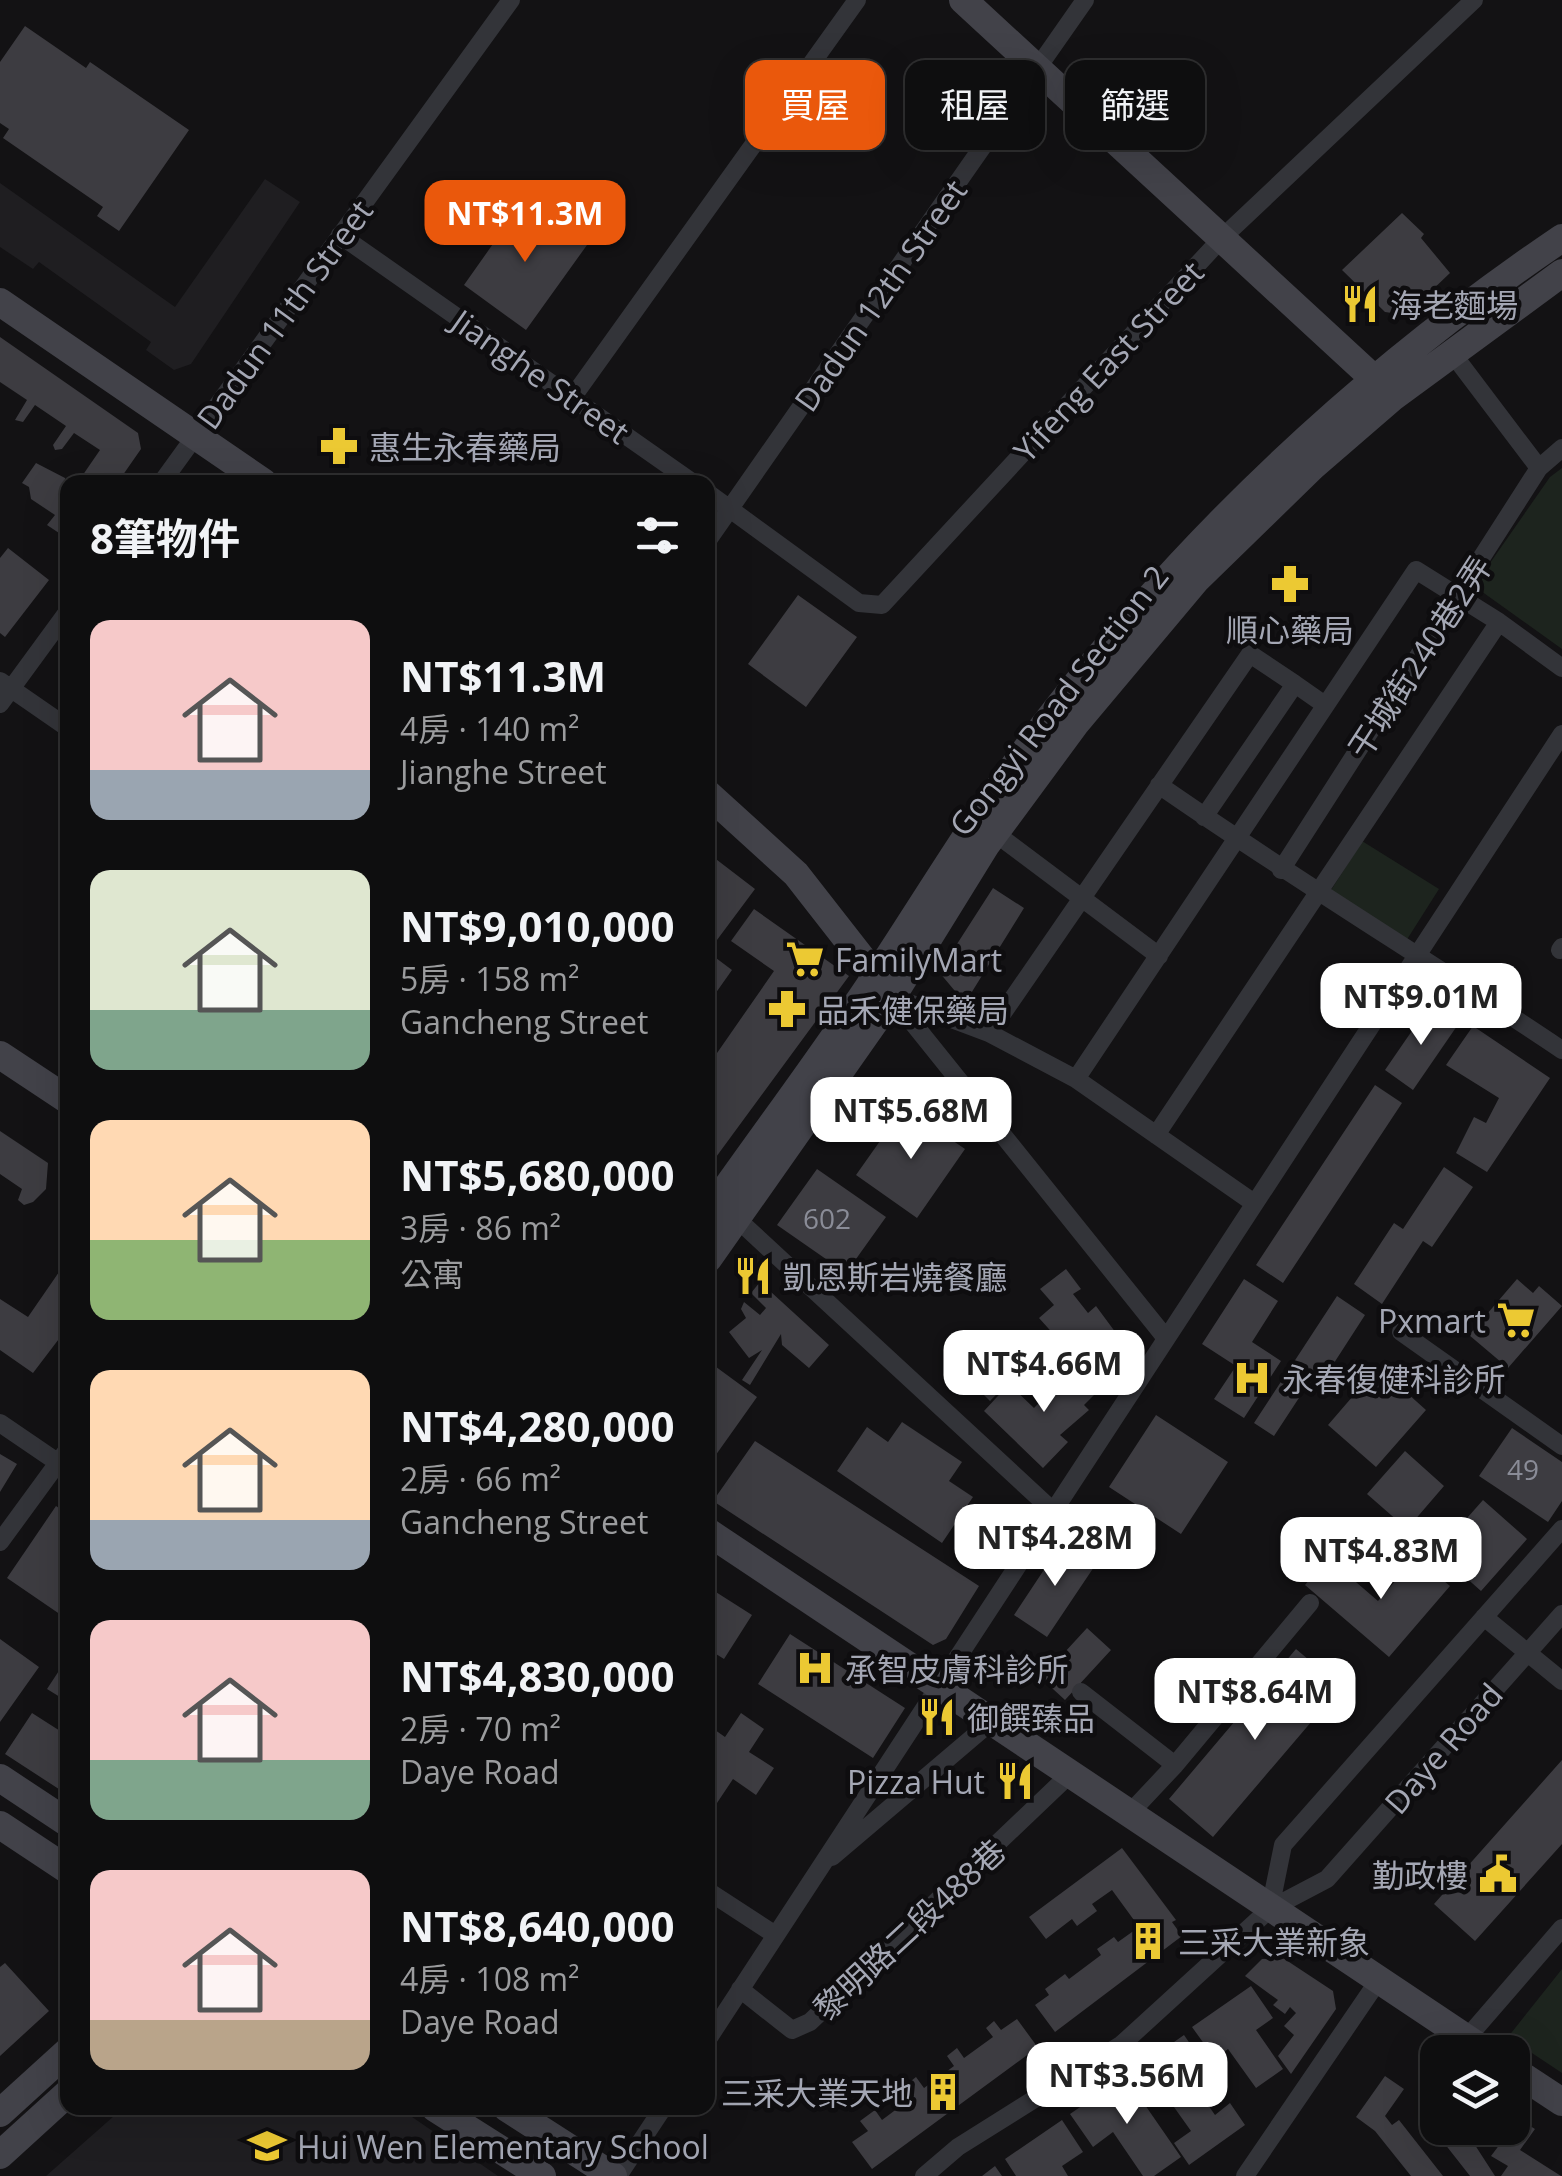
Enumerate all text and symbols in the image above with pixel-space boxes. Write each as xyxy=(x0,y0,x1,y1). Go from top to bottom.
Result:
chip: 買屋 xyxy=(745,60,885,150)
chip: 租屋 xyxy=(905,60,1045,150)
chip: 篩選 xyxy=(1065,60,1205,150)
street label: Dadun 12th Street xyxy=(784,171,976,419)
pin: NT$11.3M xyxy=(422,180,628,265)
street label: Dadun 11th Street xyxy=(186,191,382,437)
text: NT$11.3M xyxy=(446,191,604,234)
street label: Yifeng East Street xyxy=(1004,251,1212,471)
restaurant icon: 海老麵場 xyxy=(1339,283,1381,325)
place label: 海老麵場 xyxy=(1390,283,1518,326)
street label: Jianghe Street xyxy=(442,297,638,453)
pharmacy icon: 惠生永春藥局 xyxy=(318,425,360,467)
place label: 惠生永春藥局 xyxy=(369,425,561,468)
icon: filters xyxy=(630,508,685,563)
text: 8筆物件 xyxy=(90,509,240,566)
street label: 干城街240巷2弄 xyxy=(1337,547,1501,767)
street label: Gongyi Road Section 2 xyxy=(939,556,1177,844)
pharmacy icon: 順心藥局 xyxy=(1269,563,1311,605)
place label: 順心藥局 xyxy=(1226,608,1354,651)
text: NT$11.3M xyxy=(400,647,606,704)
icon: home xyxy=(170,660,290,780)
text: 4房 · 140 m² xyxy=(400,707,579,750)
text: Jianghe Street xyxy=(400,750,607,793)
text: NT$9,010,000 xyxy=(400,897,675,954)
icon: home xyxy=(170,910,290,1030)
supermarket icon: FamilyMart xyxy=(784,938,826,980)
place label: FamilyMart xyxy=(835,938,1002,981)
text: 5房 · 158 m² xyxy=(400,957,579,1000)
pin: NT$9.01M xyxy=(1318,963,1524,1048)
text: NT$9.01M xyxy=(1342,974,1500,1017)
pharmacy icon: 品禾健保藥局 xyxy=(766,988,808,1030)
place label: 品禾健保藥局 xyxy=(817,988,1009,1031)
text: Gancheng Street xyxy=(400,1000,648,1043)
pin: NT$5.68M xyxy=(808,1077,1014,1162)
text: NT$5.68M xyxy=(832,1088,990,1131)
text: NT$5,680,000 xyxy=(400,1146,675,1203)
icon: home xyxy=(170,1160,290,1280)
house number: 602 xyxy=(803,1199,851,1237)
text: 3房 · 86 m² xyxy=(400,1206,561,1249)
text: 公寓 xyxy=(400,1252,464,1295)
restaurant icon: 凱恩斯岩燒餐廳 xyxy=(732,1255,774,1297)
place label: 凱恩斯岩燒餐廳 xyxy=(783,1255,1007,1298)
place label: Pxmart xyxy=(1378,1299,1486,1342)
supermarket icon: Pxmart xyxy=(1495,1299,1537,1341)
pin: NT$4.66M xyxy=(941,1330,1147,1415)
text: NT$4.66M xyxy=(965,1341,1123,1384)
hospital icon: 永春復健科診所 xyxy=(1231,1357,1273,1399)
place label: 永春復健科診所 xyxy=(1282,1357,1506,1400)
text: NT$4,280,000 xyxy=(400,1397,675,1454)
icon: home xyxy=(170,1410,290,1530)
house number: 49 xyxy=(1507,1450,1539,1488)
text: 2房 · 66 m² xyxy=(400,1457,561,1500)
text: Gancheng Street xyxy=(400,1500,648,1543)
pin: NT$4.28M xyxy=(952,1504,1158,1589)
text: NT$4.28M xyxy=(976,1515,1134,1558)
pin: NT$4.83M xyxy=(1278,1517,1484,1602)
text: NT$4.83M xyxy=(1302,1528,1460,1571)
text: NT$4,830,000 xyxy=(400,1647,675,1704)
hospital icon: 承智皮膚科診所 xyxy=(794,1647,836,1689)
place label: 承智皮膚科診所 xyxy=(845,1647,1069,1690)
pin: NT$8.64M xyxy=(1152,1658,1358,1743)
icon: home xyxy=(170,1660,290,1780)
text: NT$8.64M xyxy=(1176,1669,1334,1712)
street label: Daye Road xyxy=(1374,1674,1512,1822)
restaurant icon: 御饌臻品 xyxy=(916,1696,958,1738)
place label: 御饌臻品 xyxy=(967,1696,1095,1739)
text: 2房 · 70 m² xyxy=(400,1707,561,1750)
text: Daye Road xyxy=(400,1750,560,1793)
place label: Pizza Hut xyxy=(847,1760,985,1803)
restaurant icon: Pizza Hut xyxy=(994,1760,1036,1802)
street label: 黎明路二段488巷 xyxy=(804,1829,1014,2029)
place label: 勤政樓 xyxy=(1372,1853,1468,1896)
public building icon: 勤政樓 xyxy=(1477,1853,1519,1895)
text: NT$8,640,000 xyxy=(400,1897,675,1954)
icon: home xyxy=(170,1910,290,2030)
building icon: 三采大業新象 xyxy=(1127,1920,1169,1962)
place label: 三采大業新象 xyxy=(1178,1920,1370,1963)
text: 4房 · 108 m² xyxy=(400,1957,579,2000)
text: Daye Road xyxy=(400,2000,560,2043)
map controls xyxy=(1420,2035,1530,2145)
button: layers xyxy=(1420,2035,1530,2145)
pin: NT$3.56M xyxy=(1024,2042,1230,2127)
text: NT$3.56M xyxy=(1048,2053,1206,2096)
place label: 三采大業天地 xyxy=(721,2071,913,2114)
building icon: 三采大業天地 xyxy=(922,2071,964,2113)
school or university icon: Hui Wen Elementary School xyxy=(246,2125,288,2167)
place label: Hui Wen Elementary School xyxy=(297,2125,709,2168)

